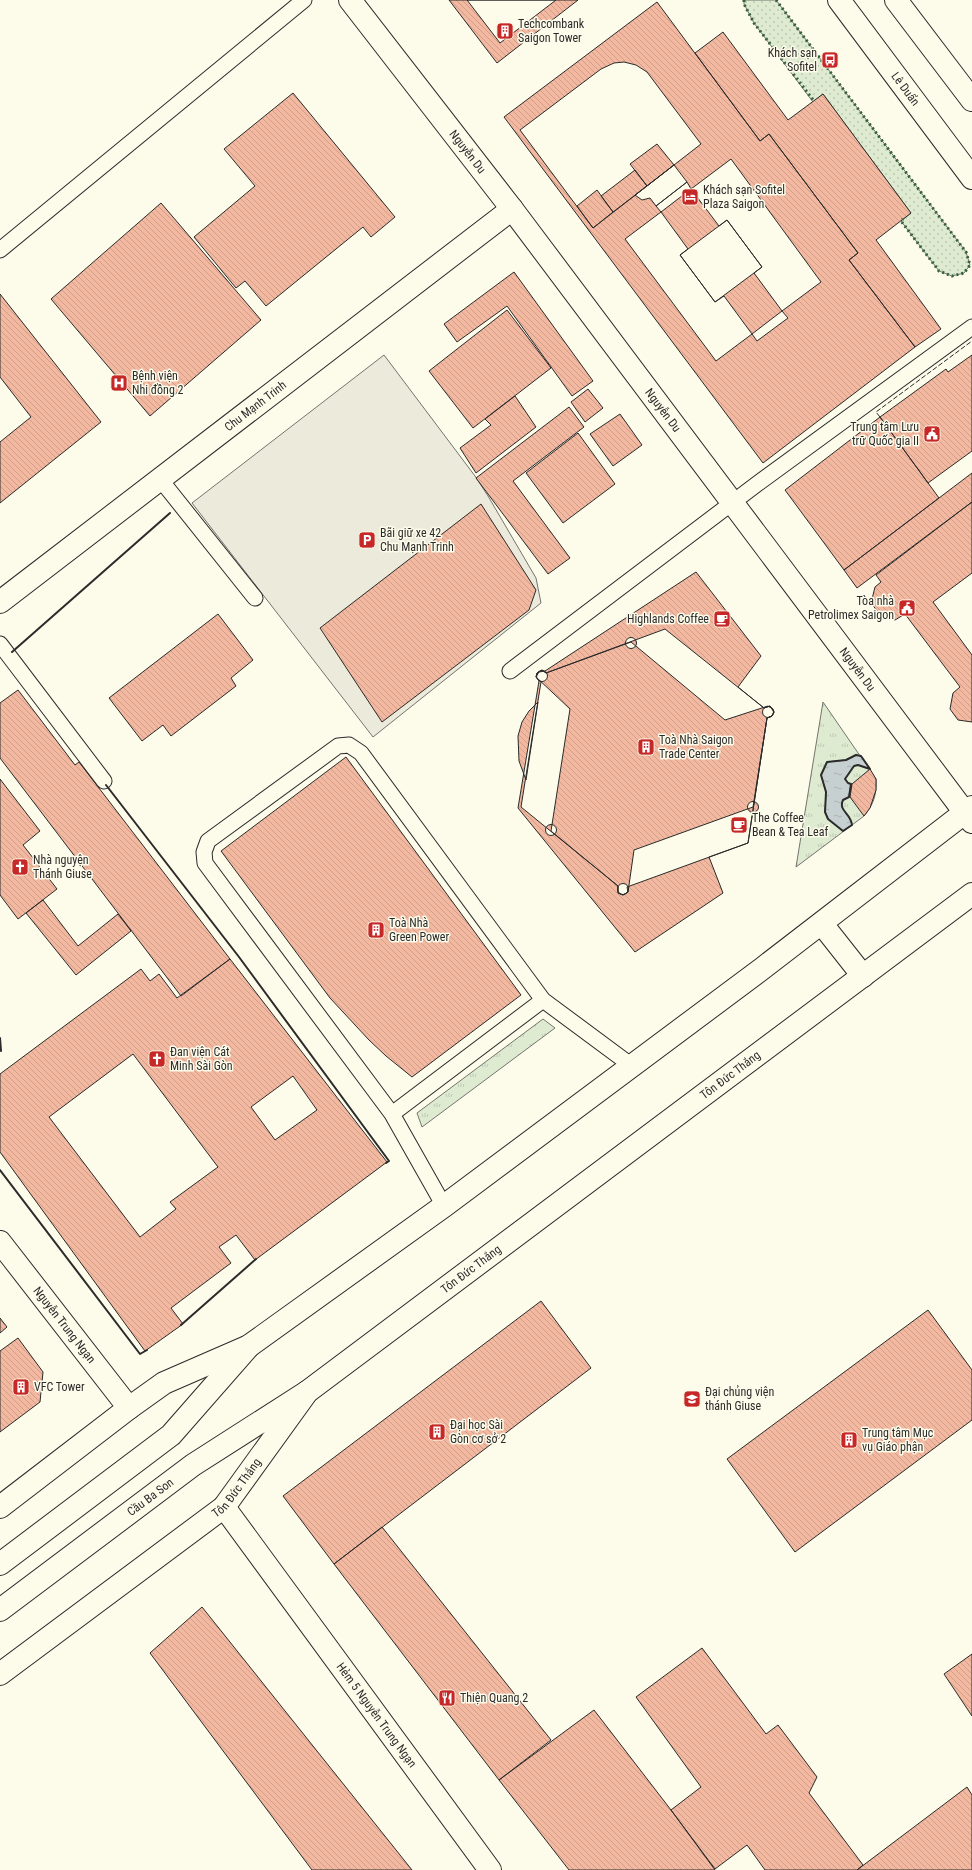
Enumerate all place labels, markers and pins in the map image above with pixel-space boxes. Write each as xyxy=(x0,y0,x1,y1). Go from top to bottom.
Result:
place label: Techcombank Saigon Tower xyxy=(518,17,585,45)
building icon: Techcombank Saigon Tower xyxy=(495,21,515,41)
place label: Khách sạn Sofitel xyxy=(768,46,817,74)
bus stop icon: Khách sạn Sofitel xyxy=(820,50,840,70)
place label: Khách sạn Sofitel Plaza Saigon xyxy=(703,183,785,211)
hotel icon: Khách sạn Sofitel Plaza Saigon xyxy=(680,187,700,207)
place label: Bệnh viện Nhi đồng 2 xyxy=(132,369,184,397)
hospital icon: Bệnh viện Nhi đồng 2 xyxy=(109,373,129,393)
place label: Trung tâm Lưu trữ Quốc gia II xyxy=(850,420,919,448)
public building icon: Trung tâm Lưu trữ Quốc gia II xyxy=(922,424,942,444)
place label: Bãi giữ xe 42 Chu Mạnh Trinh xyxy=(380,526,454,554)
parking icon: Bãi giữ xe 42 Chu Mạnh Trinh xyxy=(357,530,377,550)
place label: Tòa nhà Petrolimex Saigon xyxy=(808,594,894,622)
public building icon: Tòa nhà Petrolimex Saigon xyxy=(897,598,917,618)
cafe icon: Highlands Coffee xyxy=(712,609,732,629)
place label: Highlands Coffee xyxy=(627,612,709,626)
place label: Toà Nhà Saigon Trade Center xyxy=(659,733,734,761)
building icon: Toà Nhà Saigon Trade Center xyxy=(636,737,656,757)
place label: The Coffee Bean & Tea Leaf xyxy=(752,811,828,839)
cafe icon: The Coffee Bean & Tea Leaf xyxy=(729,815,749,835)
place label: Nhà nguyện Thánh Giuse xyxy=(33,853,92,881)
church icon: Nhà nguyện Thánh Giuse xyxy=(10,857,30,877)
place label: Toà Nhà Green Power xyxy=(389,916,449,944)
building icon: Toà Nhà Green Power xyxy=(366,920,386,940)
place label: Đan viện Cát Minh Sài Gòn xyxy=(170,1045,233,1073)
church icon: Đan viện Cát Minh Sài Gòn xyxy=(147,1049,167,1069)
building icon: VFC Tower xyxy=(11,1377,31,1397)
place label: VFC Tower xyxy=(34,1380,85,1394)
place label: Đại chủng viện thánh Giuse xyxy=(705,1385,774,1413)
school or university icon: Đại chủng viện thánh Giuse xyxy=(682,1389,702,1409)
place label: Đại học Sài Gòn cơ sở 2 xyxy=(450,1418,506,1446)
building icon: Đại học Sài Gòn cơ sở 2 xyxy=(427,1422,447,1442)
place label: Trung tâm Mục vụ Giáo phận xyxy=(862,1426,934,1454)
building icon: Trung tâm Mục vụ Giáo phận xyxy=(839,1430,859,1450)
restaurant icon: Thiện Quang 2 xyxy=(437,1688,457,1708)
place label: Thiện Quang 2 xyxy=(460,1691,528,1705)

